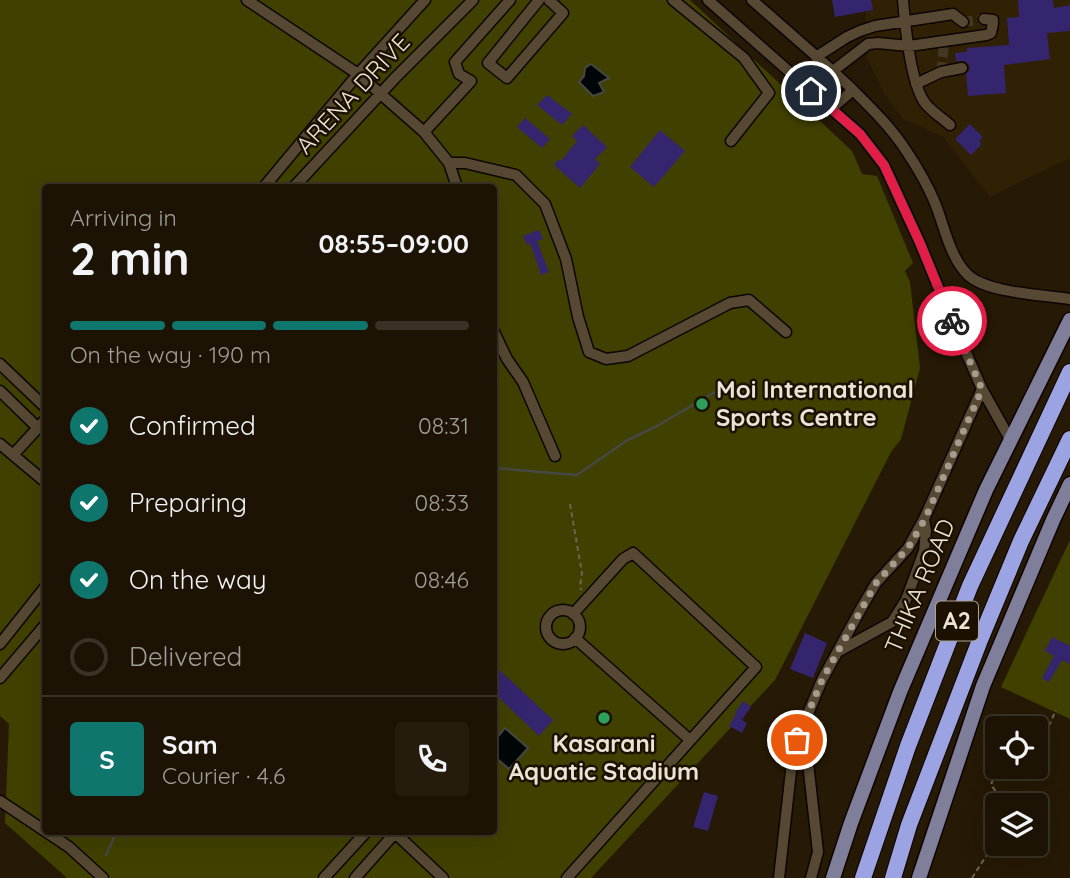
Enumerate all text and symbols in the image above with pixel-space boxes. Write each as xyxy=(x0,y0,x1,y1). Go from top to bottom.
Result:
street label: ARENA DRIVE xyxy=(289,27,416,160)
pin xyxy=(781,61,841,121)
icon: home xyxy=(792,72,830,110)
text: Arriving in xyxy=(70,203,177,232)
text: 08:55–09:00 xyxy=(319,227,469,260)
text: 2 min xyxy=(70,229,190,287)
courier xyxy=(917,286,987,356)
icon: bike xyxy=(933,302,971,340)
text: On the way · 190 m xyxy=(70,340,271,369)
place label: Moi International Sports Centre xyxy=(716,374,914,432)
marker: Moi International Sports Centre xyxy=(694,396,710,412)
icon: check xyxy=(70,407,108,445)
text: Confirmed xyxy=(129,409,256,442)
text: 08:31 xyxy=(418,411,469,440)
icon: check xyxy=(70,484,108,522)
text: Preparing xyxy=(129,486,247,519)
text: 08:33 xyxy=(414,488,469,517)
street label: THIKA ROAD xyxy=(877,514,961,657)
icon: check xyxy=(70,561,108,599)
text: On the way xyxy=(129,563,267,596)
text: 08:46 xyxy=(414,565,469,594)
road number: A2 xyxy=(936,601,978,640)
text: Delivered xyxy=(129,640,242,673)
marker: Kasarani Aquatic Stadium xyxy=(596,710,612,726)
pin xyxy=(767,710,827,770)
map controls xyxy=(985,716,1048,856)
button: locate xyxy=(985,716,1048,779)
icon: bag xyxy=(778,721,816,759)
button: phone xyxy=(395,722,469,796)
text: Sam xyxy=(162,728,218,761)
place label: Kasarani Aquatic Stadium xyxy=(509,728,699,786)
text: S xyxy=(99,743,115,776)
text: Courier · 4.6 xyxy=(162,761,285,790)
button: layers xyxy=(985,793,1048,856)

